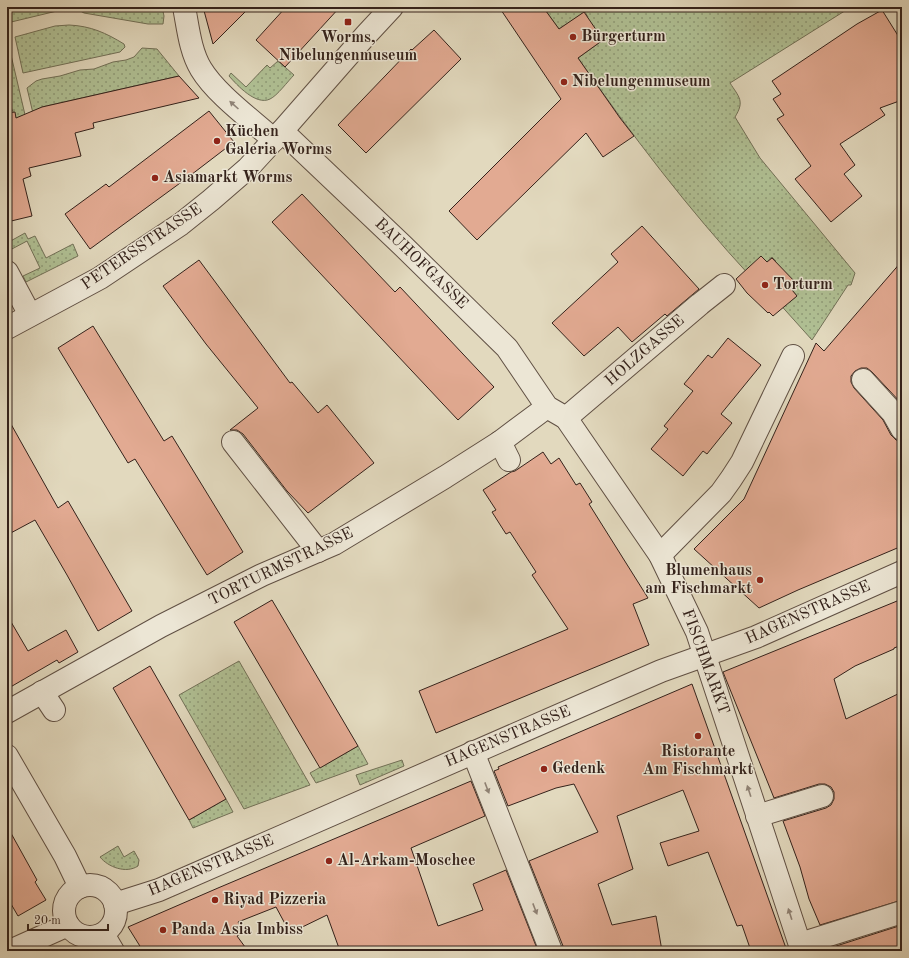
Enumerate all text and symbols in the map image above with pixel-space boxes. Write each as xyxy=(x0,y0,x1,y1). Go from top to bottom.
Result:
marker: Worms, Nibelungenmuseum xyxy=(343,17,353,27)
place label: Bürgerturm xyxy=(581,29,666,45)
place label: Worms, Nibelungenmuseum xyxy=(279,30,417,64)
marker: Bürgerturm xyxy=(568,32,578,42)
place label: Nibelungenmuseum xyxy=(572,74,711,90)
marker: Nibelungenmuseum xyxy=(559,77,569,87)
one-way arrow xyxy=(229,100,239,110)
place label: Küchen Galeria Worms xyxy=(225,124,332,158)
marker: Küchen Galeria Worms xyxy=(212,136,222,146)
place label: Asiamarkt Worms xyxy=(163,170,292,186)
marker: Asiamarkt Worms xyxy=(150,173,160,183)
street label: PETERSSTRASSE xyxy=(79,201,205,293)
street label: BAUHOFGASSE xyxy=(371,216,471,312)
place label: Torturm xyxy=(773,277,833,293)
marker: Torturm xyxy=(760,280,770,290)
street label: HOLZGASSE xyxy=(602,312,688,390)
street label: TORTURMSTRASSE xyxy=(206,525,356,609)
place label: Blumenhaus am Fischmarkt xyxy=(645,563,752,597)
marker: Blumenhaus am Fischmarkt xyxy=(755,575,765,585)
street label: HAGENSTRASSE xyxy=(743,578,873,648)
street label: FISCHMARKT xyxy=(679,607,731,717)
street label: HAGENSTRASSE xyxy=(443,703,573,771)
marker: Ristorante Am Fischmarkt xyxy=(693,731,703,741)
place label: Ristorante Am Fischmarkt xyxy=(643,744,754,778)
place label: Gedenk xyxy=(552,761,605,777)
marker: Gedenk xyxy=(539,764,549,774)
one-way arrow xyxy=(484,783,490,794)
one-way arrow xyxy=(746,784,752,796)
street label: HAGENSTRASSE xyxy=(146,832,276,900)
place label: Al-Arkam-Moschee xyxy=(337,853,475,869)
marker: Al-Arkam-Moschee xyxy=(324,856,334,866)
place label: Riyad Pizzeria xyxy=(223,892,326,908)
marker: Riyad Pizzeria xyxy=(210,895,220,905)
one-way arrow xyxy=(532,904,538,916)
scale bar xyxy=(28,906,108,932)
one-way arrow xyxy=(787,908,793,920)
text: 20 m xyxy=(34,915,61,927)
place label: Panda Asia Imbiss xyxy=(171,922,303,938)
marker: Panda Asia Imbiss xyxy=(158,925,168,935)

